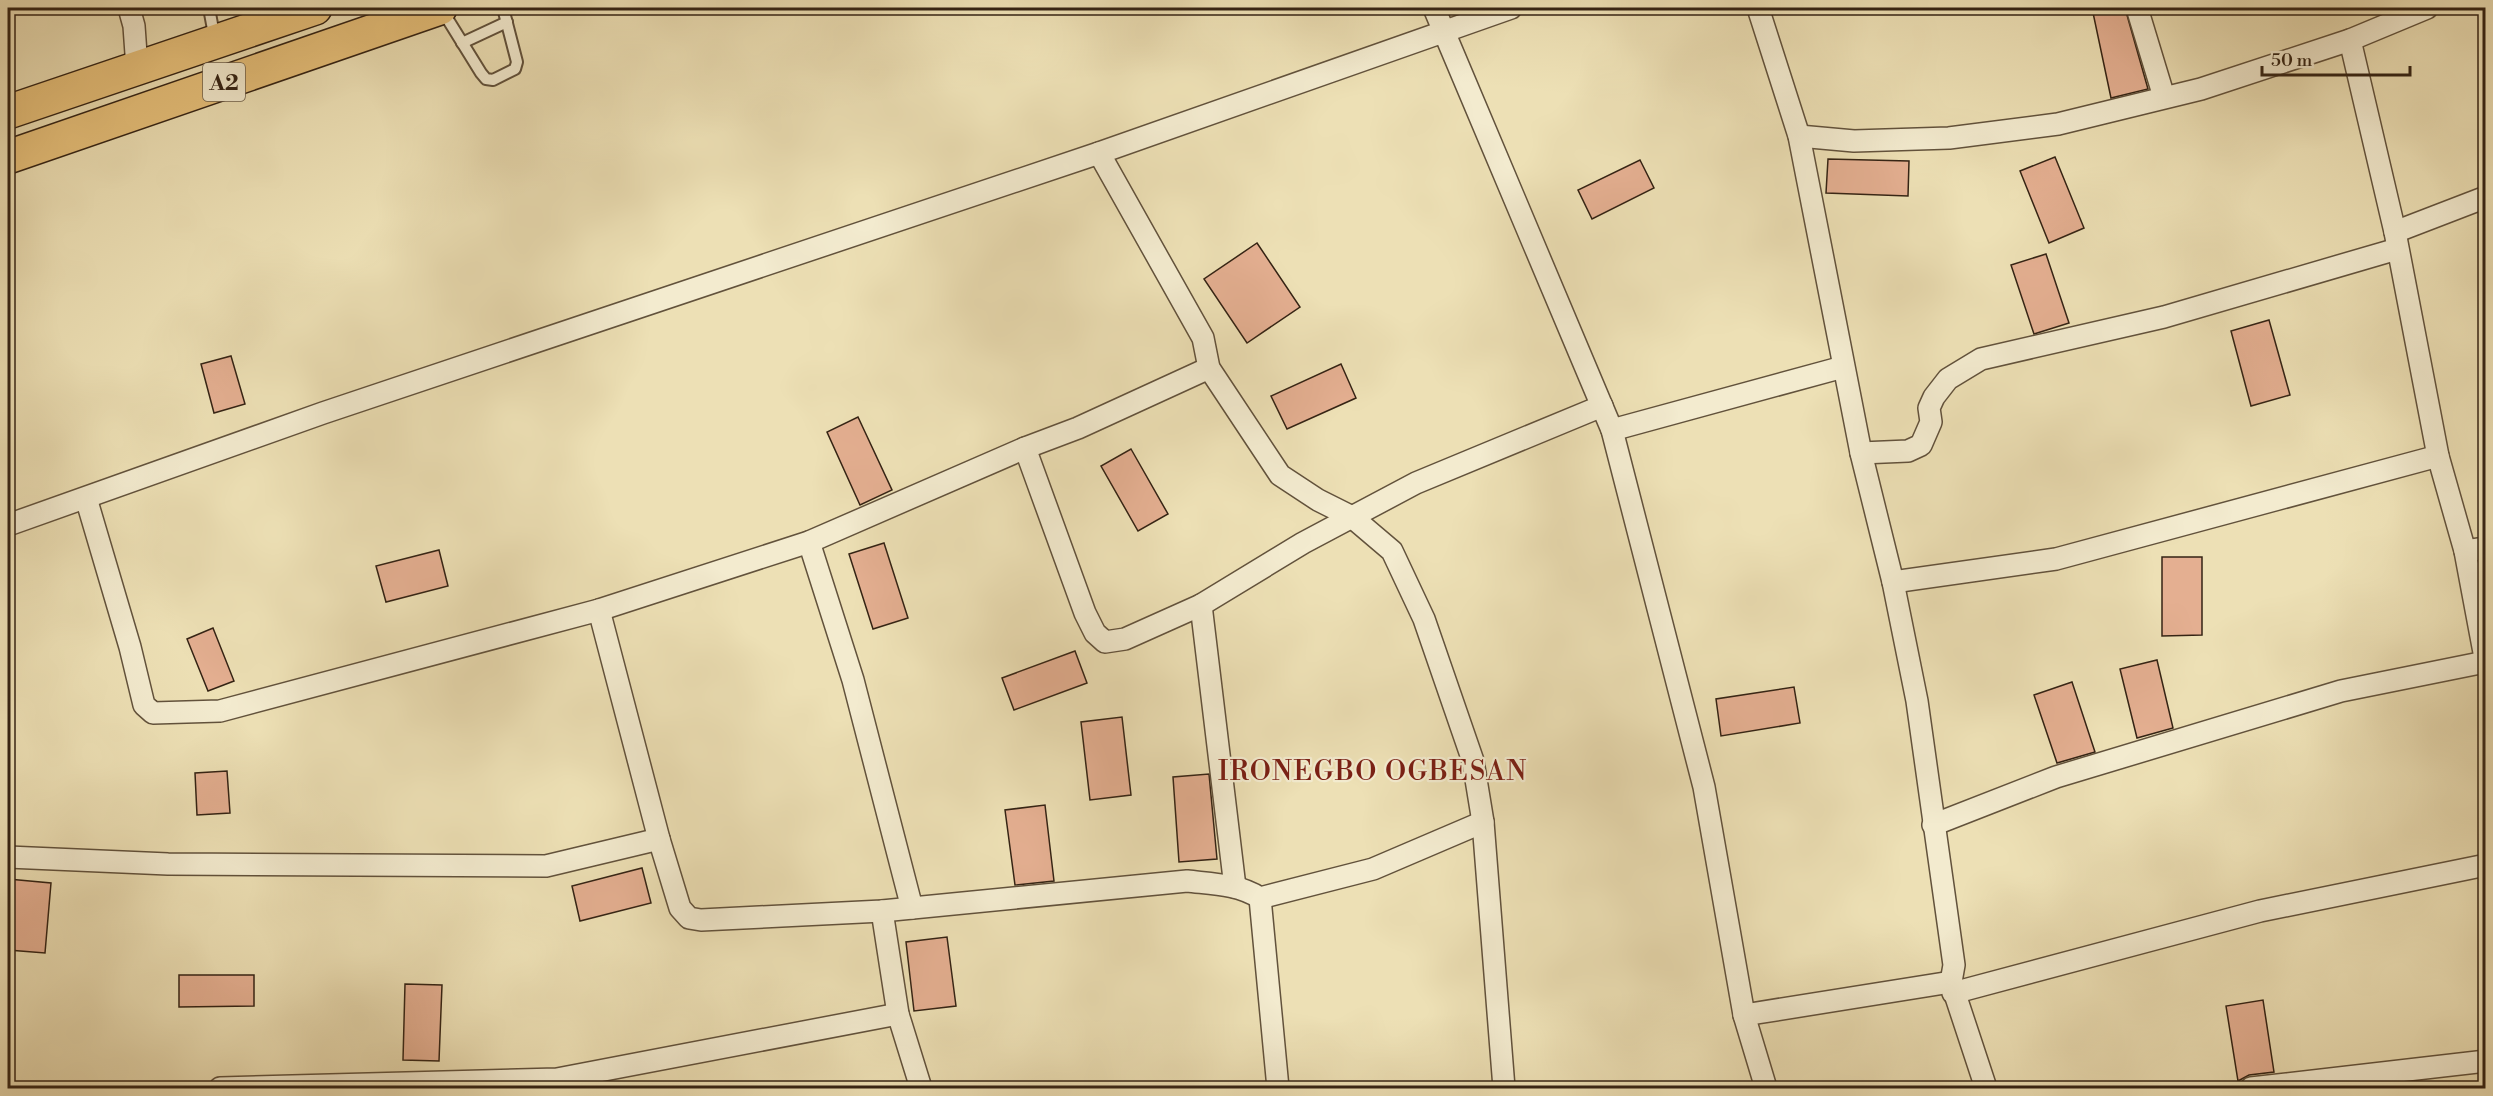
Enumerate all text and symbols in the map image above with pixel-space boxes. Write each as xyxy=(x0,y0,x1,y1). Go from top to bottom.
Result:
scale bar xyxy=(2262,39,2410,77)
text: 50 m xyxy=(2271,49,2313,72)
road number: A2 xyxy=(203,63,245,101)
district label: IRONEGBO OGBESAN xyxy=(1218,755,1528,789)

